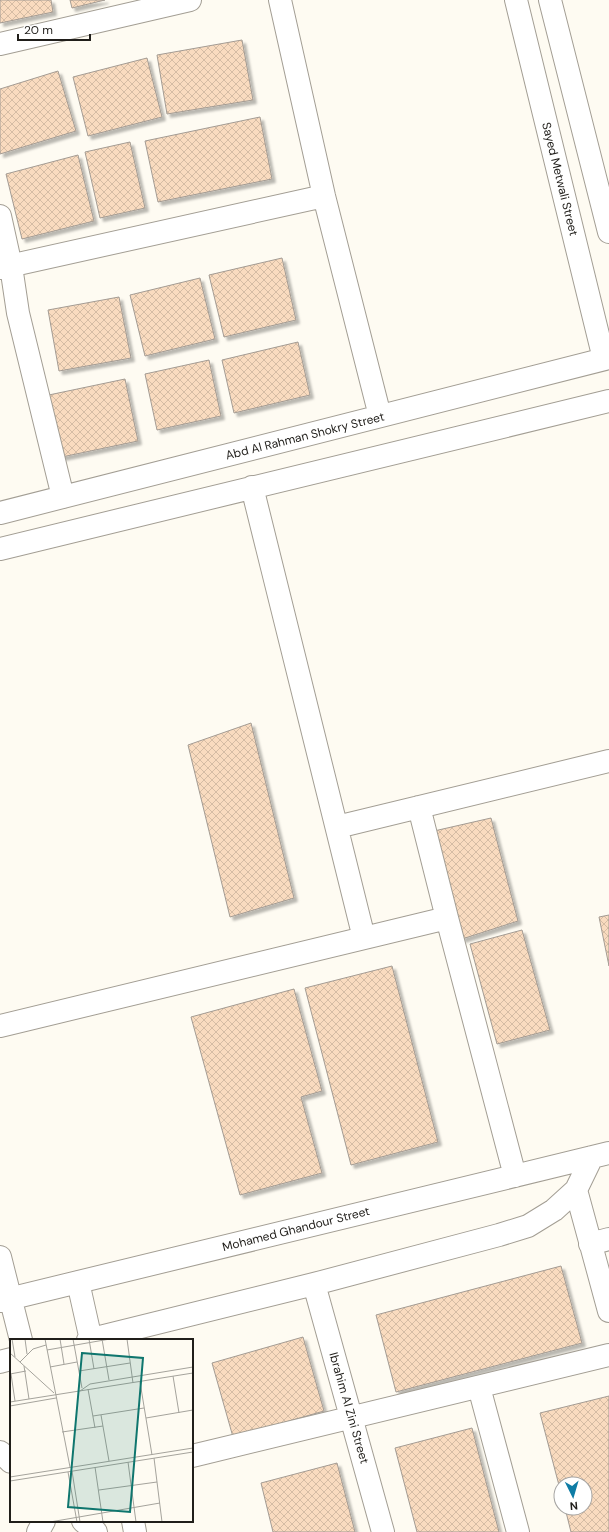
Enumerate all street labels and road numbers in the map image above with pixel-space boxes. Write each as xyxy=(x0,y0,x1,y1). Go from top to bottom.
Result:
street label: Sayed Metwali Street xyxy=(538,120,582,238)
street label: Abd Al Rahman Shokry Street xyxy=(224,408,386,463)
street label: Mohamed Ghandour Street xyxy=(221,1203,372,1255)
street label: Ibrahim Al Zini Street xyxy=(325,1350,373,1466)

